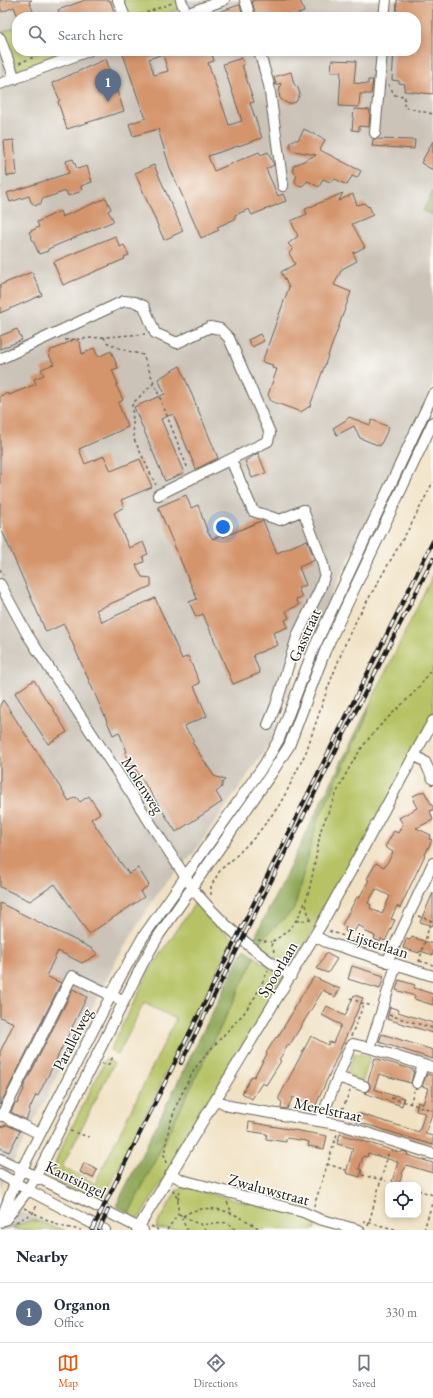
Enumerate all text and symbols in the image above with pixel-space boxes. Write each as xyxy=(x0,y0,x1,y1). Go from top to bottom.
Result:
search box xyxy=(12,12,421,56)
icon: search xyxy=(26,23,48,45)
text: Search here xyxy=(58,25,123,44)
pin: 1 xyxy=(95,69,121,102)
your location xyxy=(213,517,233,537)
street label: Gasstraat xyxy=(283,605,326,665)
street label: Molenweg xyxy=(116,753,169,819)
street label: Lijsterlaan xyxy=(344,924,412,963)
street label: Spoorlaan xyxy=(252,937,303,1001)
street label: Parallelweg xyxy=(48,1003,98,1074)
street label: Merelstraat xyxy=(292,1092,364,1127)
street label: Kantsingel xyxy=(42,1156,110,1203)
street label: Zwaluwstraat xyxy=(226,1169,312,1210)
map controls xyxy=(385,1182,421,1218)
button: locate xyxy=(385,1182,421,1218)
text: Nearby xyxy=(16,1245,68,1267)
text: Organon xyxy=(54,1295,110,1314)
text: 1 xyxy=(26,1304,32,1321)
text: 330 m xyxy=(386,1304,417,1321)
text: Office xyxy=(54,1314,84,1331)
tab: Map xyxy=(57,1352,79,1390)
tab: Directions xyxy=(194,1352,238,1390)
tab: Saved xyxy=(352,1352,376,1390)

